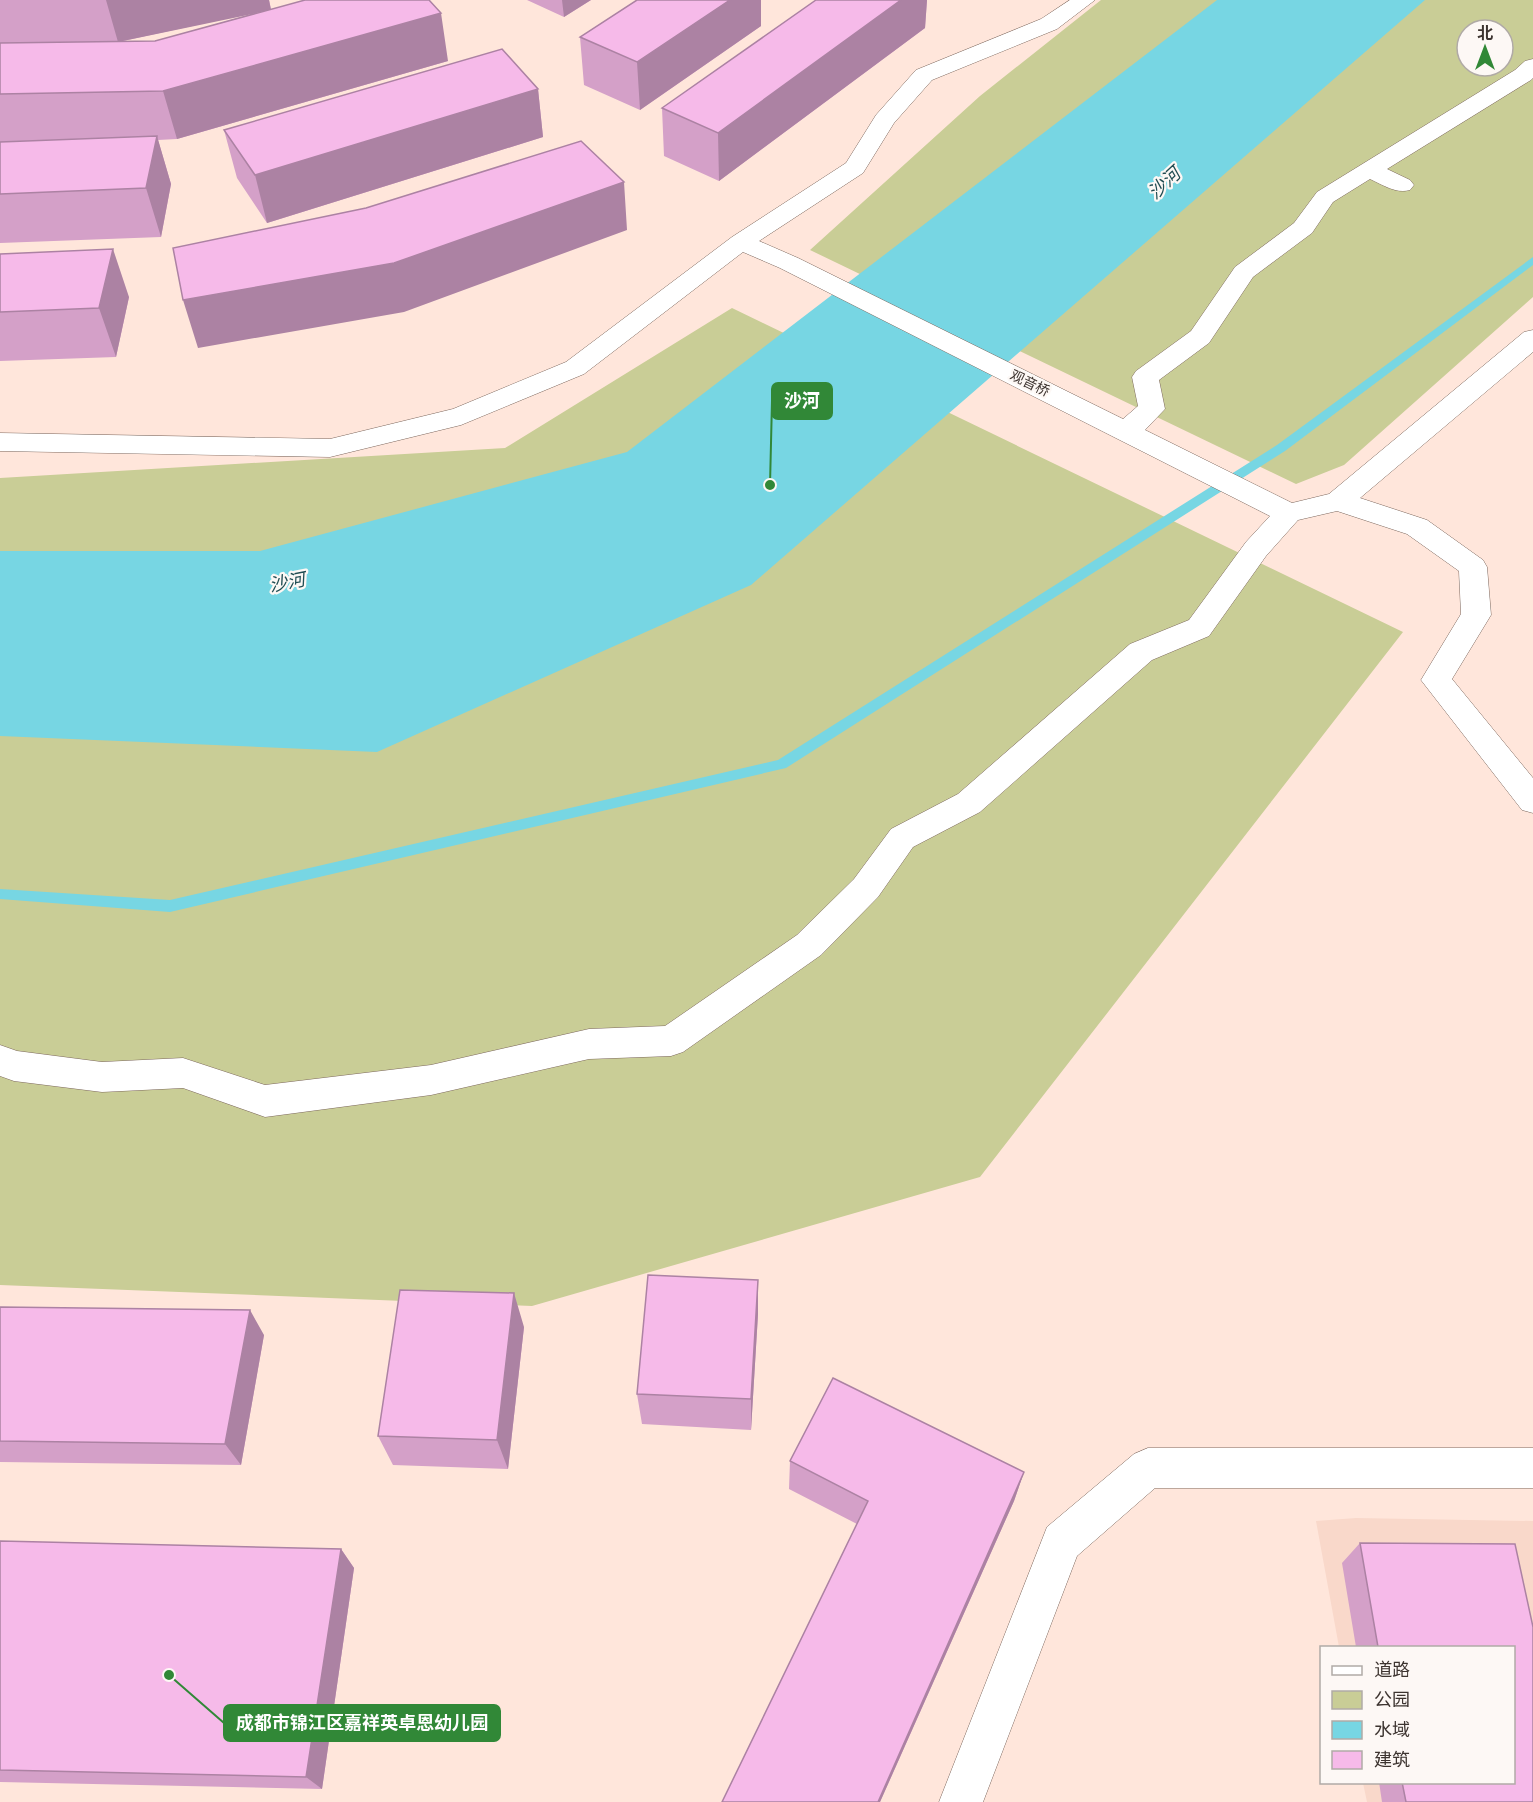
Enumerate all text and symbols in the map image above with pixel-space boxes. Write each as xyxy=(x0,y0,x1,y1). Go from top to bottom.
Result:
north arrow xyxy=(1455,18,1515,78)
text: 北 xyxy=(1477,23,1493,43)
water label: 沙河 xyxy=(1143,160,1187,204)
street label: 观音桥 xyxy=(1007,366,1053,400)
callout: 沙河 xyxy=(772,383,832,419)
text: 沙河 xyxy=(784,389,820,412)
water label: 沙河 xyxy=(267,567,310,597)
legend xyxy=(1320,1646,1515,1784)
text: 道路 xyxy=(1374,1658,1410,1681)
text: 公园 xyxy=(1374,1688,1410,1711)
callout: 成都市锦江区嘉祥英卓恩幼儿园 xyxy=(224,1705,500,1741)
text: 成都市锦江区嘉祥英卓恩幼儿园 xyxy=(236,1711,488,1734)
text: 水域 xyxy=(1374,1718,1410,1741)
text: 建筑 xyxy=(1374,1748,1410,1771)

